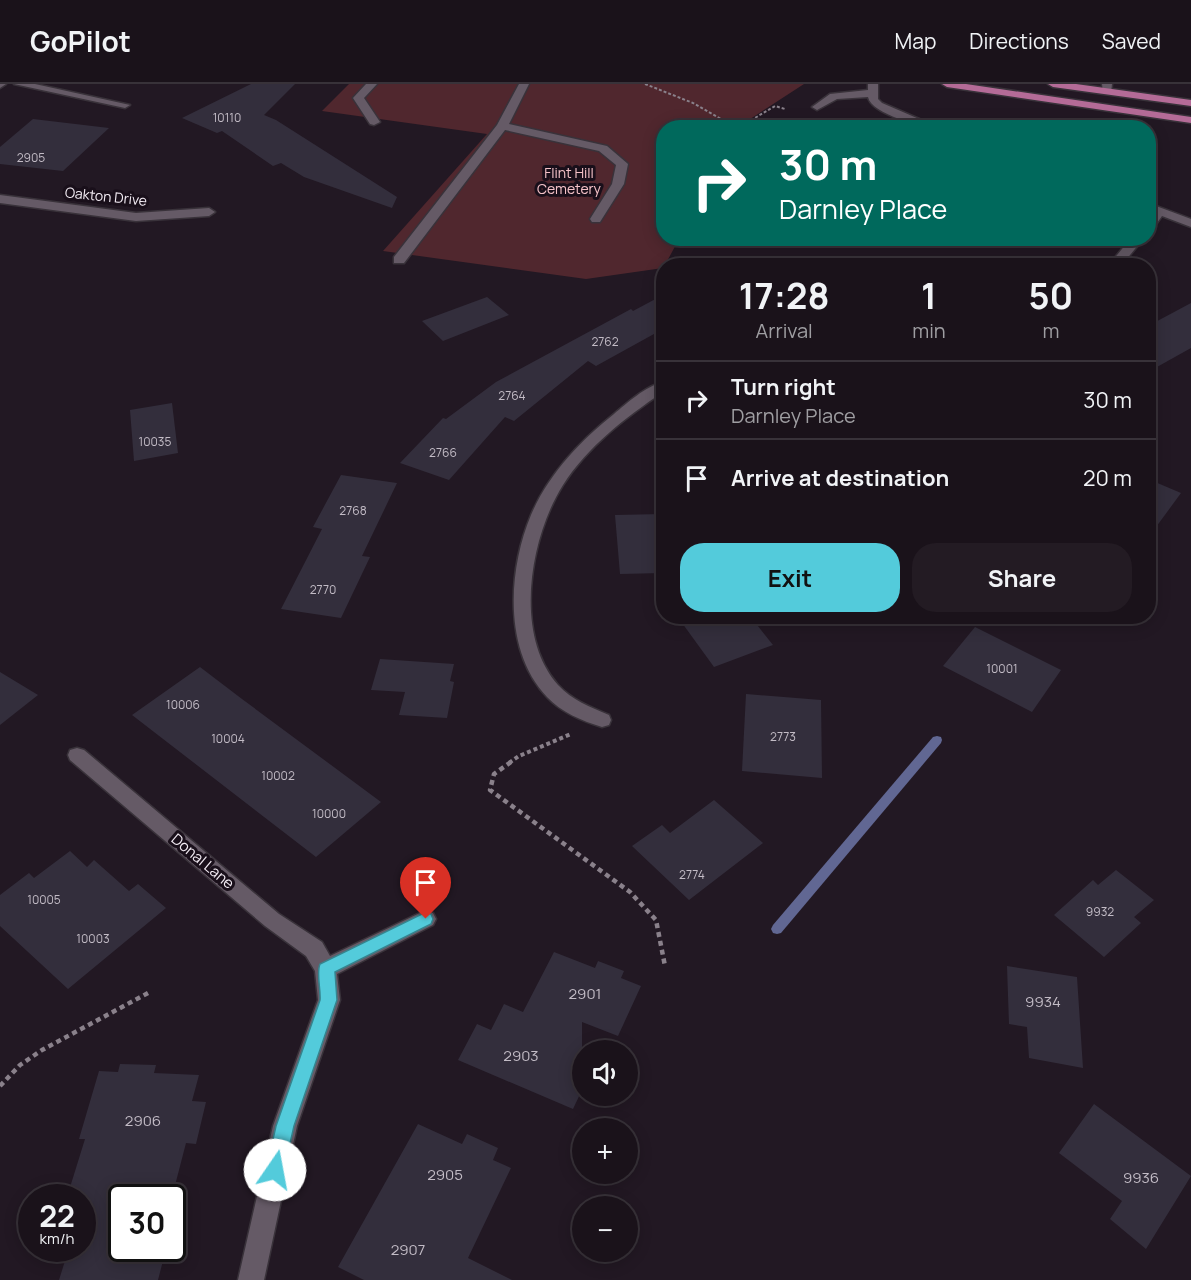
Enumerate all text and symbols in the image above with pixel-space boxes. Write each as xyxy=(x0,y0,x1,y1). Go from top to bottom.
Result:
text: GoPilot xyxy=(30,22,131,60)
text: Map xyxy=(895,27,936,55)
text: Directions xyxy=(969,27,1069,55)
text: Saved xyxy=(1102,27,1161,55)
house number: 10110 xyxy=(213,109,241,126)
text: 30 m xyxy=(779,135,877,193)
icon: right xyxy=(680,144,758,222)
house number: 2905 xyxy=(17,149,45,166)
park label: Flint Hill Cemetery xyxy=(537,163,602,198)
street label: Oakton Drive xyxy=(64,182,148,210)
text: Darnley Place xyxy=(779,190,947,227)
text: 17:28 xyxy=(739,271,830,320)
text: 1 xyxy=(921,271,937,320)
text: 50 xyxy=(1028,271,1073,320)
text: Arrival xyxy=(756,317,813,344)
text: min xyxy=(912,317,946,344)
text: m xyxy=(1042,317,1059,344)
house number: 2762 xyxy=(591,333,619,350)
text: Turn right xyxy=(731,372,836,402)
icon: right xyxy=(680,384,713,417)
text: 30 m xyxy=(1083,385,1132,415)
house number: 2764 xyxy=(498,387,526,404)
text: Darnley Place xyxy=(731,402,856,429)
house number: 10035 xyxy=(139,433,172,450)
house number: 2766 xyxy=(429,444,457,461)
icon: arrive xyxy=(680,462,713,495)
text: Arrive at destination xyxy=(731,463,949,493)
text: 20 m xyxy=(1083,463,1132,493)
house number: 2768 xyxy=(339,502,367,519)
button: Exit xyxy=(680,543,900,612)
button: Share xyxy=(912,543,1132,612)
house number: 2770 xyxy=(310,581,336,598)
house number: 10001 xyxy=(986,660,1018,677)
house number: 10006 xyxy=(166,696,200,713)
house number: 2773 xyxy=(770,728,796,745)
house number: 10004 xyxy=(211,730,245,747)
house number: 10002 xyxy=(261,767,295,784)
house number: 10000 xyxy=(312,805,346,822)
street label: Donal Lane xyxy=(167,828,239,894)
pin xyxy=(400,857,451,919)
icon: arrive xyxy=(409,866,442,899)
house number: 2774 xyxy=(679,866,705,883)
house number: 10005 xyxy=(27,891,61,908)
house number: 9932 xyxy=(1086,903,1114,920)
house number: 10003 xyxy=(76,930,110,947)
house number: 2901 xyxy=(569,983,601,1004)
house number: 9934 xyxy=(1025,991,1061,1012)
map controls xyxy=(572,1040,638,1262)
button: sound xyxy=(572,1040,638,1106)
house number: 2903 xyxy=(503,1045,539,1066)
house number: 2906 xyxy=(125,1110,161,1131)
button: + xyxy=(572,1118,638,1184)
position arrow xyxy=(243,1138,307,1202)
house number: 2905 xyxy=(427,1164,463,1185)
house number: 9936 xyxy=(1123,1167,1159,1188)
speed limit sign: 30 xyxy=(108,1184,186,1262)
text: 22 xyxy=(39,1195,75,1236)
button: − xyxy=(572,1196,638,1262)
text: km/h xyxy=(40,1228,74,1249)
house number: 2907 xyxy=(391,1239,425,1260)

